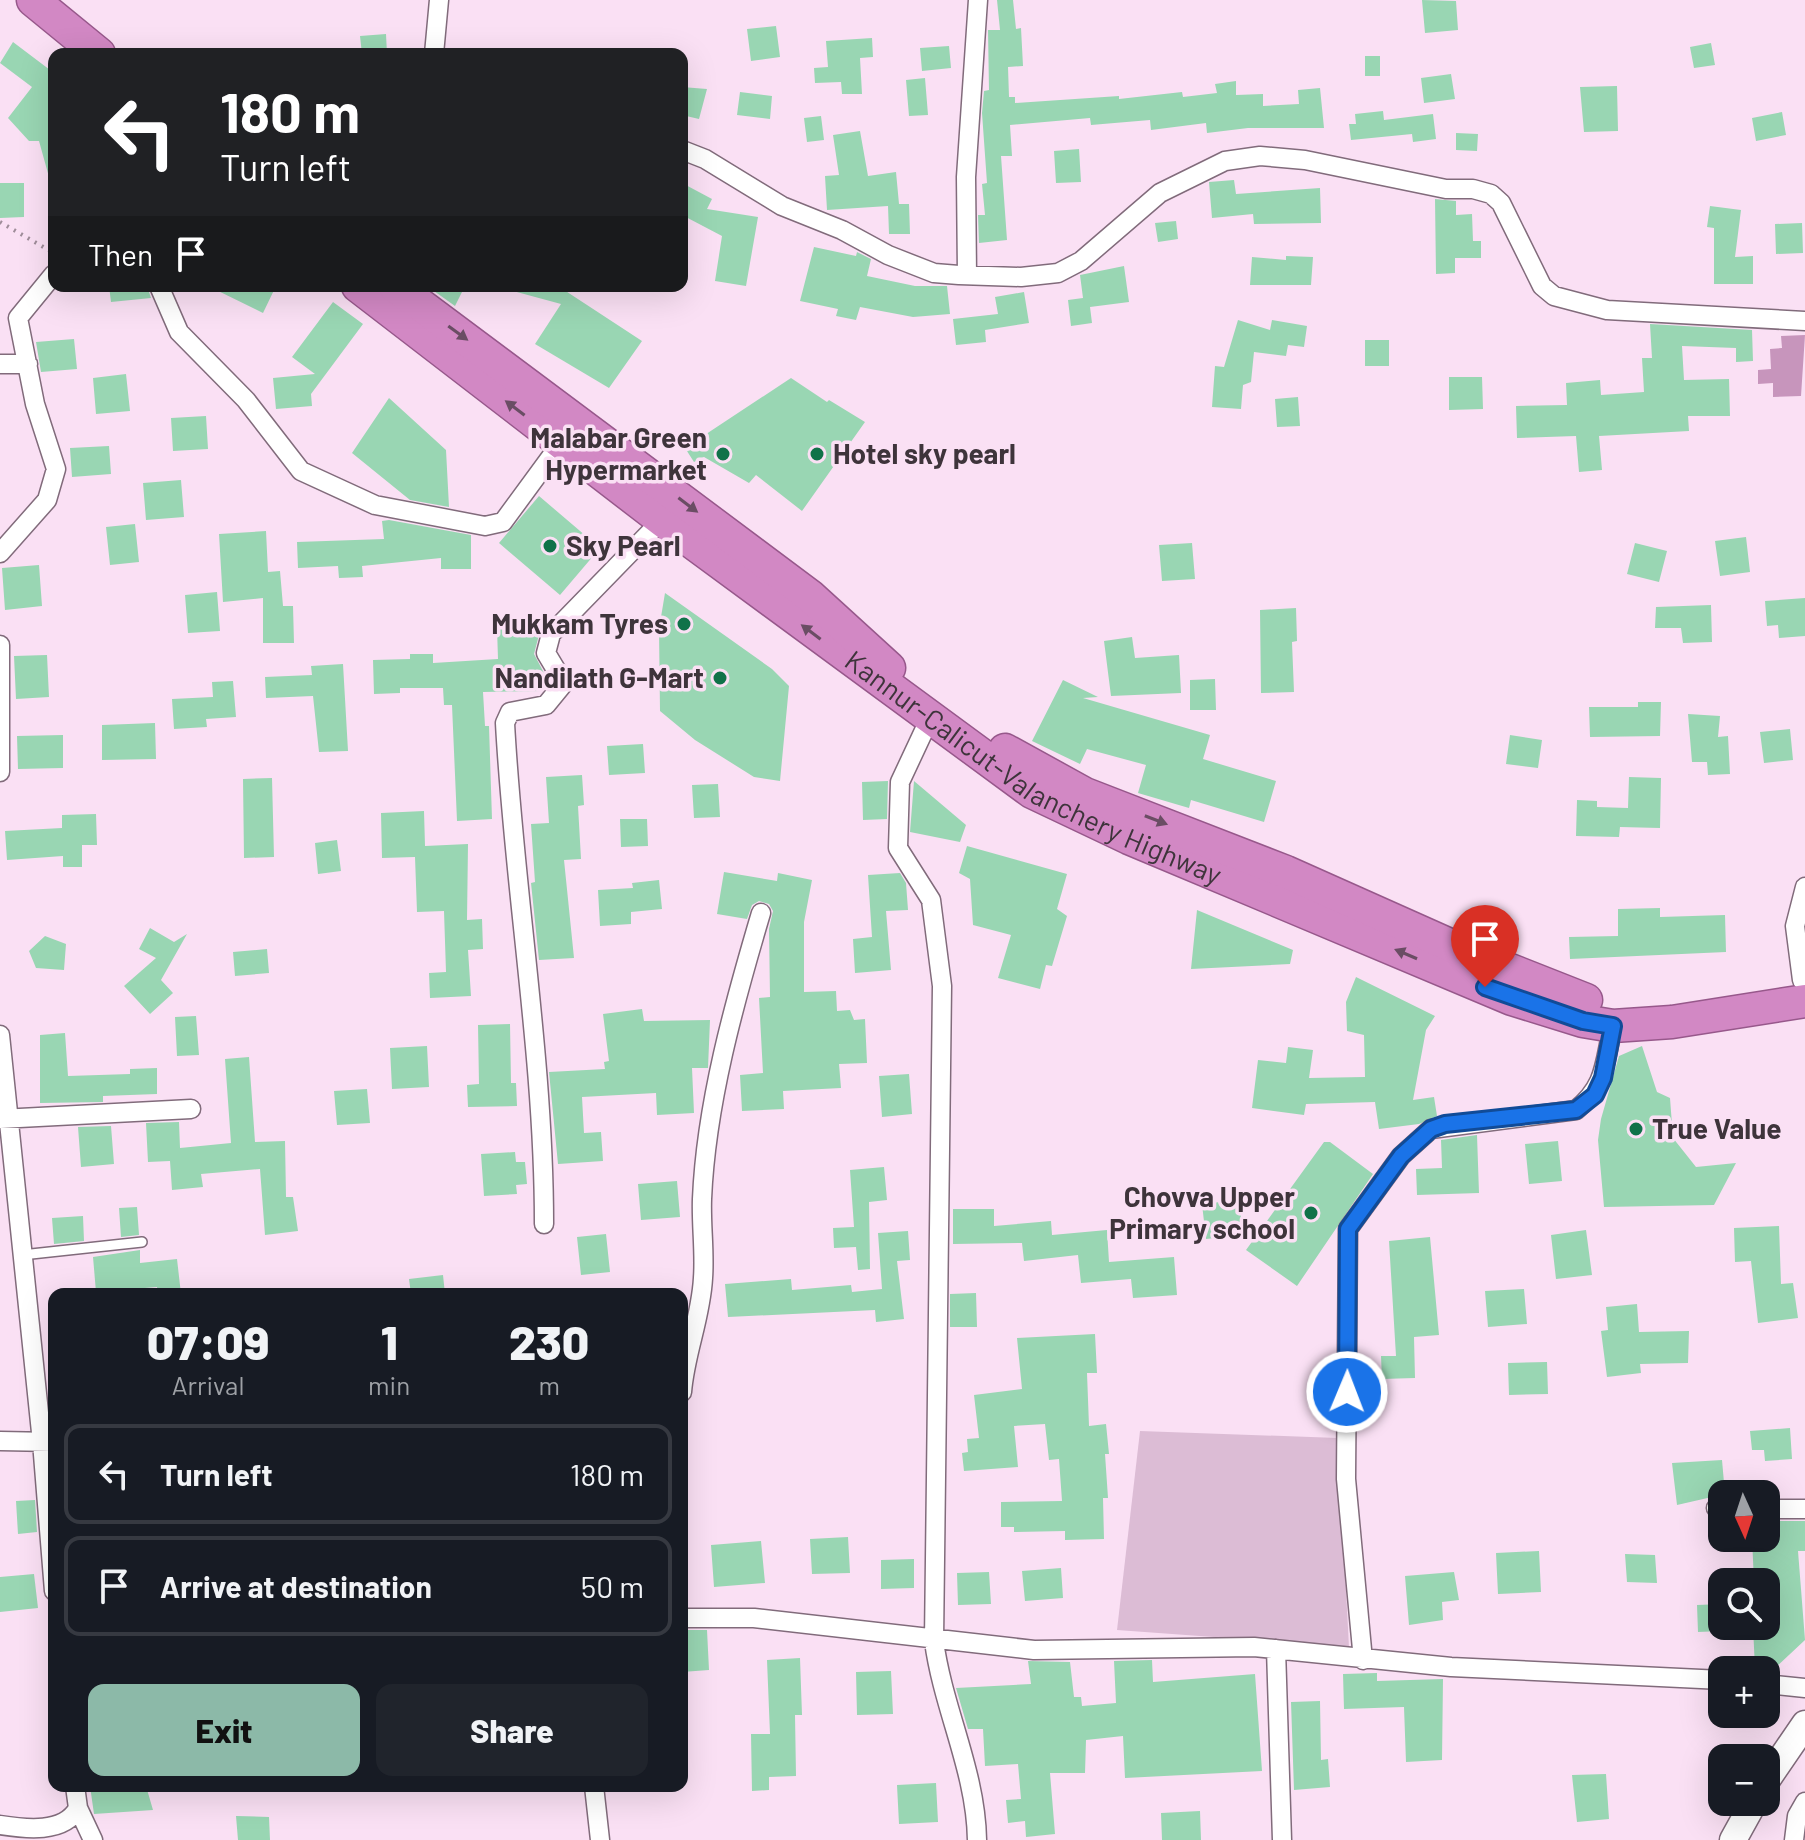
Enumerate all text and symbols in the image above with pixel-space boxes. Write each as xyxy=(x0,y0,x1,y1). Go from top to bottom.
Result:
text: 180 m xyxy=(220,77,360,144)
icon: left xyxy=(88,80,192,184)
text: Turn left xyxy=(220,145,351,188)
icon: arrive xyxy=(169,232,213,276)
text: Then xyxy=(88,236,153,272)
one-way arrow xyxy=(447,325,468,340)
one-way arrow xyxy=(504,401,525,417)
place label: Malabar Green Hypermarket xyxy=(530,420,707,486)
place label: Hotel sky pearl xyxy=(833,436,1016,470)
marker: Malabar Green Hypermarket xyxy=(714,445,732,463)
marker: Hotel sky pearl xyxy=(808,445,826,463)
one-way arrow xyxy=(678,497,698,513)
place label: Sky Pearl xyxy=(566,528,681,562)
marker: Sky Pearl xyxy=(541,537,559,555)
place label: Mukkam Tyres xyxy=(491,606,668,640)
marker: Mukkam Tyres xyxy=(675,615,693,633)
one-way arrow xyxy=(801,625,822,641)
street label: Kannur-Calicut-Valanchery Highway xyxy=(839,642,1227,891)
place label: Nandilath G-Mart xyxy=(495,660,704,694)
marker: Nandilath G-Mart xyxy=(711,669,729,687)
one-way arrow xyxy=(1144,815,1168,827)
pin xyxy=(1451,905,1519,987)
icon: arrive xyxy=(1463,917,1507,961)
one-way arrow xyxy=(1394,948,1418,961)
place label: True Value xyxy=(1652,1111,1782,1145)
marker: True Value xyxy=(1627,1120,1645,1138)
place label: Chovva Upper Primary school xyxy=(1109,1179,1295,1245)
marker: Chovva Upper Primary school xyxy=(1302,1204,1320,1222)
text: 07:09 xyxy=(147,1312,269,1370)
text: 1 xyxy=(381,1312,398,1370)
text: 230 xyxy=(509,1312,589,1370)
position arrow xyxy=(1305,1350,1389,1434)
text: Arrival xyxy=(172,1369,244,1400)
text: min xyxy=(368,1369,410,1400)
text: m xyxy=(538,1369,560,1400)
icon: left xyxy=(92,1452,136,1496)
text: Turn left xyxy=(160,1456,273,1492)
text: 180 m xyxy=(570,1456,644,1492)
north arrow xyxy=(1708,1480,1780,1552)
map controls xyxy=(1708,1480,1780,1816)
icon: arrive xyxy=(92,1564,136,1608)
text: Arrive at destination xyxy=(160,1568,432,1604)
text: 50 m xyxy=(581,1568,644,1604)
button: search xyxy=(1708,1568,1780,1640)
button: + xyxy=(1708,1656,1780,1728)
button: Exit xyxy=(88,1684,360,1776)
button: Share xyxy=(376,1684,648,1776)
button: − xyxy=(1708,1744,1780,1816)

